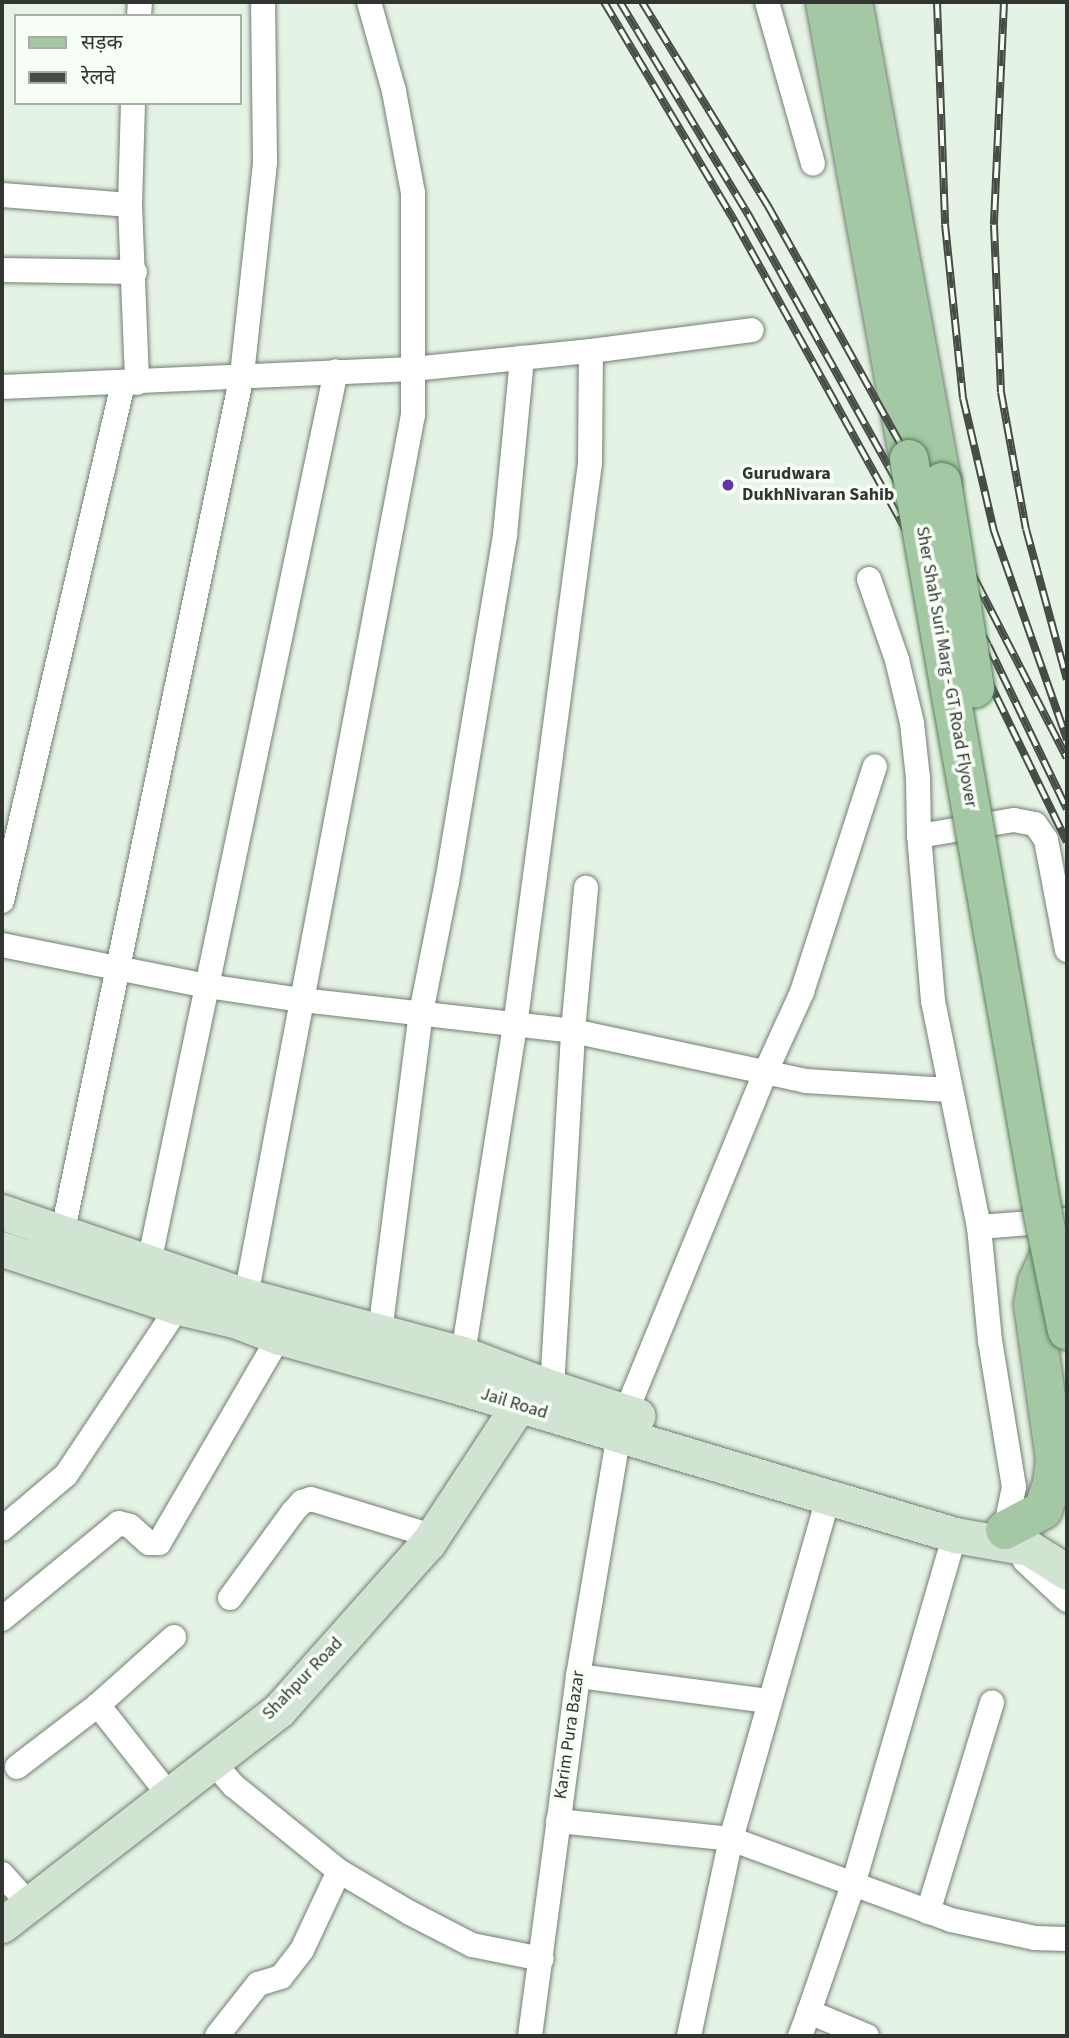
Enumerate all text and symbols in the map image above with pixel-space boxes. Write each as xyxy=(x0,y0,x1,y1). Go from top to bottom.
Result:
legend xyxy=(14,14,242,105)
text: सड़क xyxy=(81,27,123,57)
text: रेलवे xyxy=(81,62,116,92)
place label: Gurudwara DukhNivaran Sahib xyxy=(742,464,894,506)
marker: Gurudwara DukhNivaran Sahib xyxy=(720,477,736,493)
street label: Sher Shah Suri Marg - GT Road Flyover xyxy=(911,525,981,809)
street label: Jail Road xyxy=(478,1384,550,1424)
street label: Shahpur Road xyxy=(258,1633,348,1725)
street label: Karim Pura Bazar xyxy=(550,1669,590,1801)

